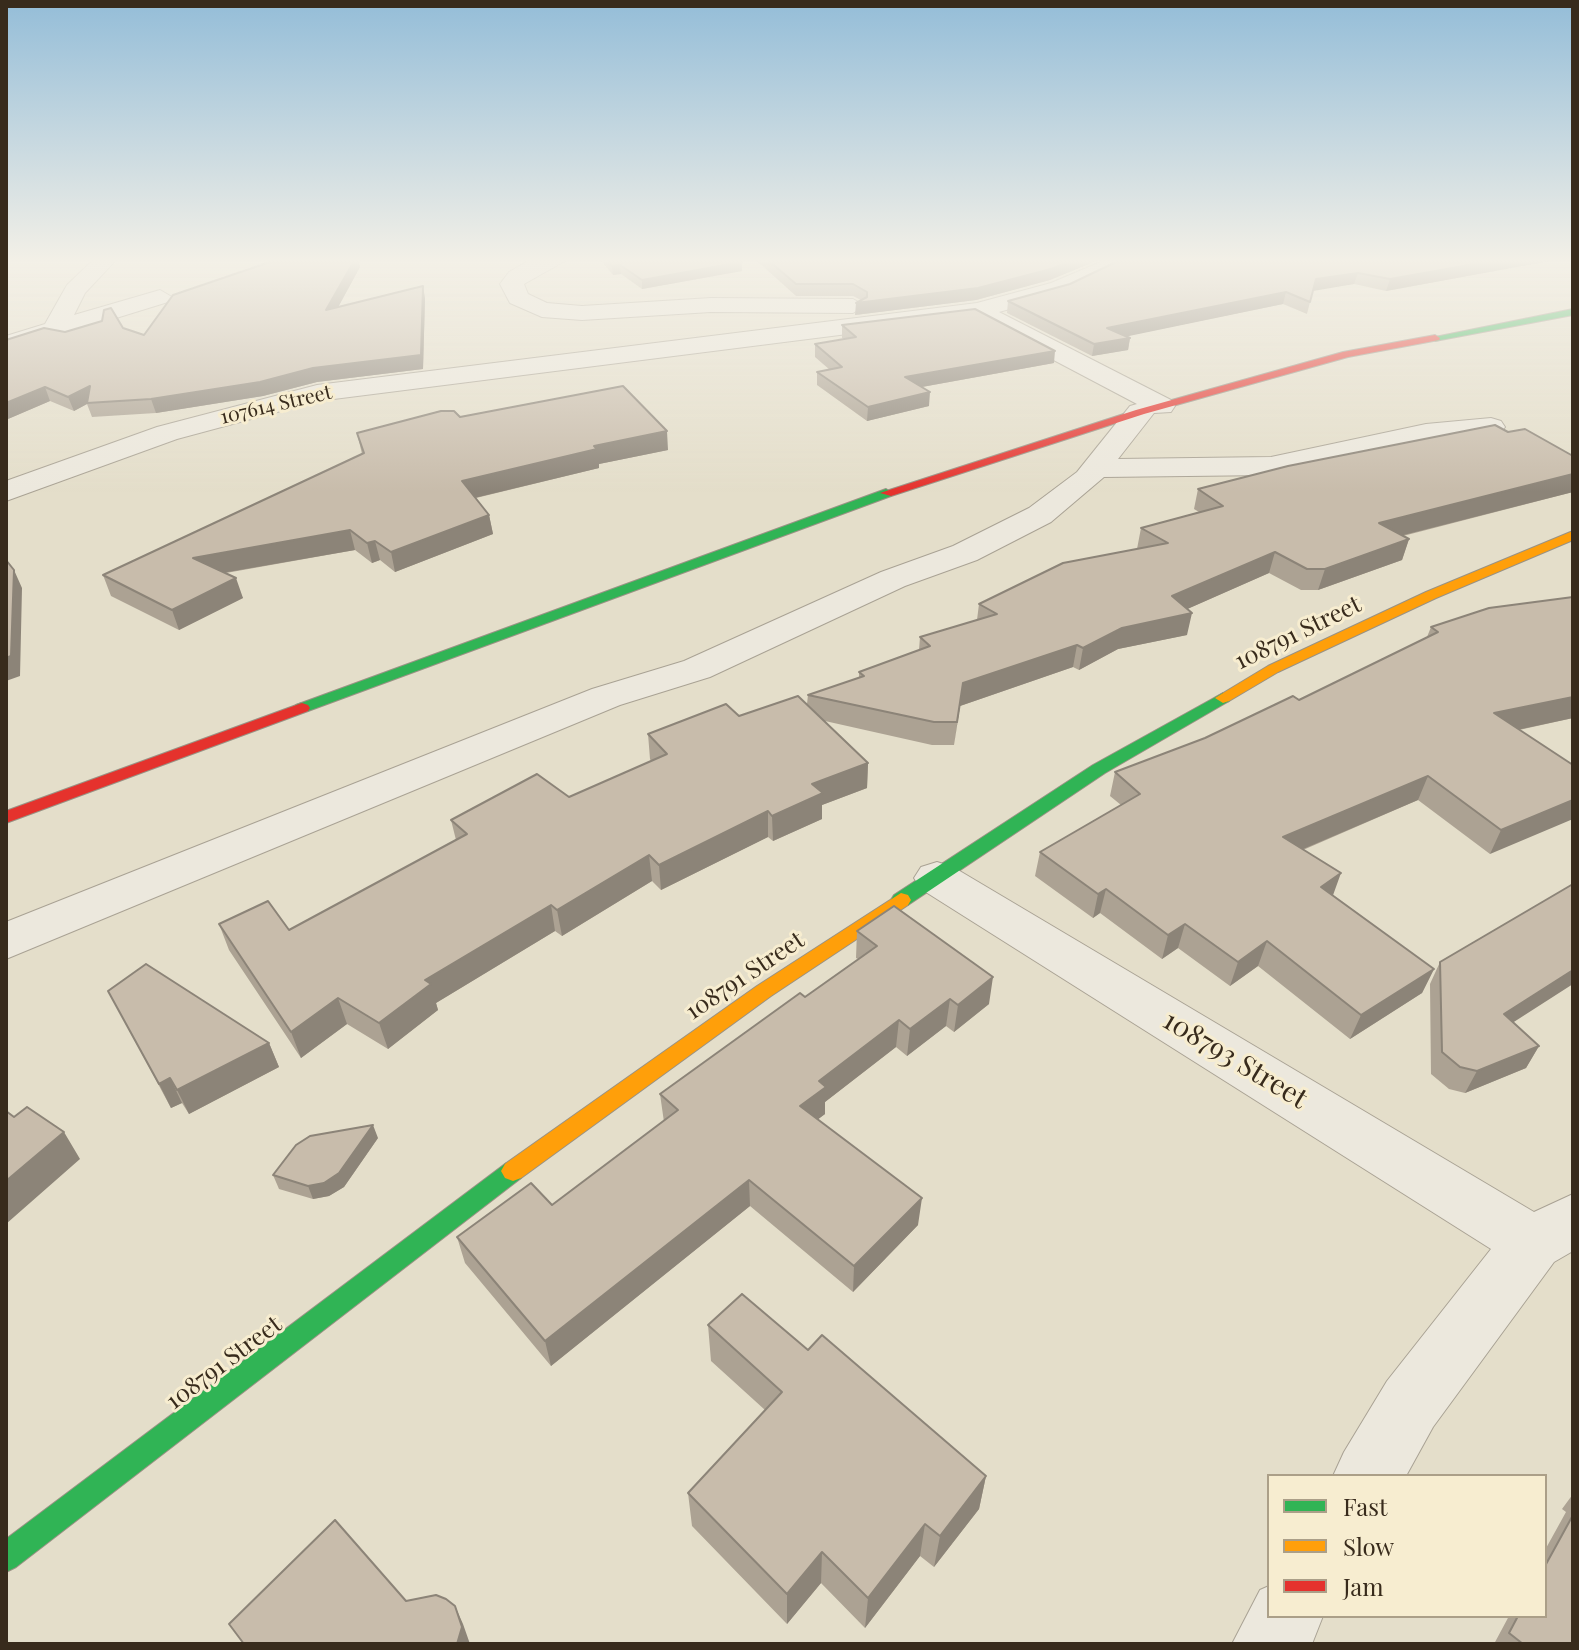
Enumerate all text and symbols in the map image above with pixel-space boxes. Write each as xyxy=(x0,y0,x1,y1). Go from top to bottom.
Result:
street label: 107614 Street xyxy=(218,381,334,429)
street label: 108791 Street xyxy=(1230,590,1366,676)
street label: 108791 Street xyxy=(680,926,810,1026)
street label: 108793 Street xyxy=(1157,1004,1313,1116)
street label: 108791 Street xyxy=(161,1310,287,1416)
legend xyxy=(1267,1474,1547,1618)
text: Fast xyxy=(1343,1490,1388,1522)
text: Slow xyxy=(1343,1530,1394,1562)
text: Jam xyxy=(1343,1570,1384,1602)

